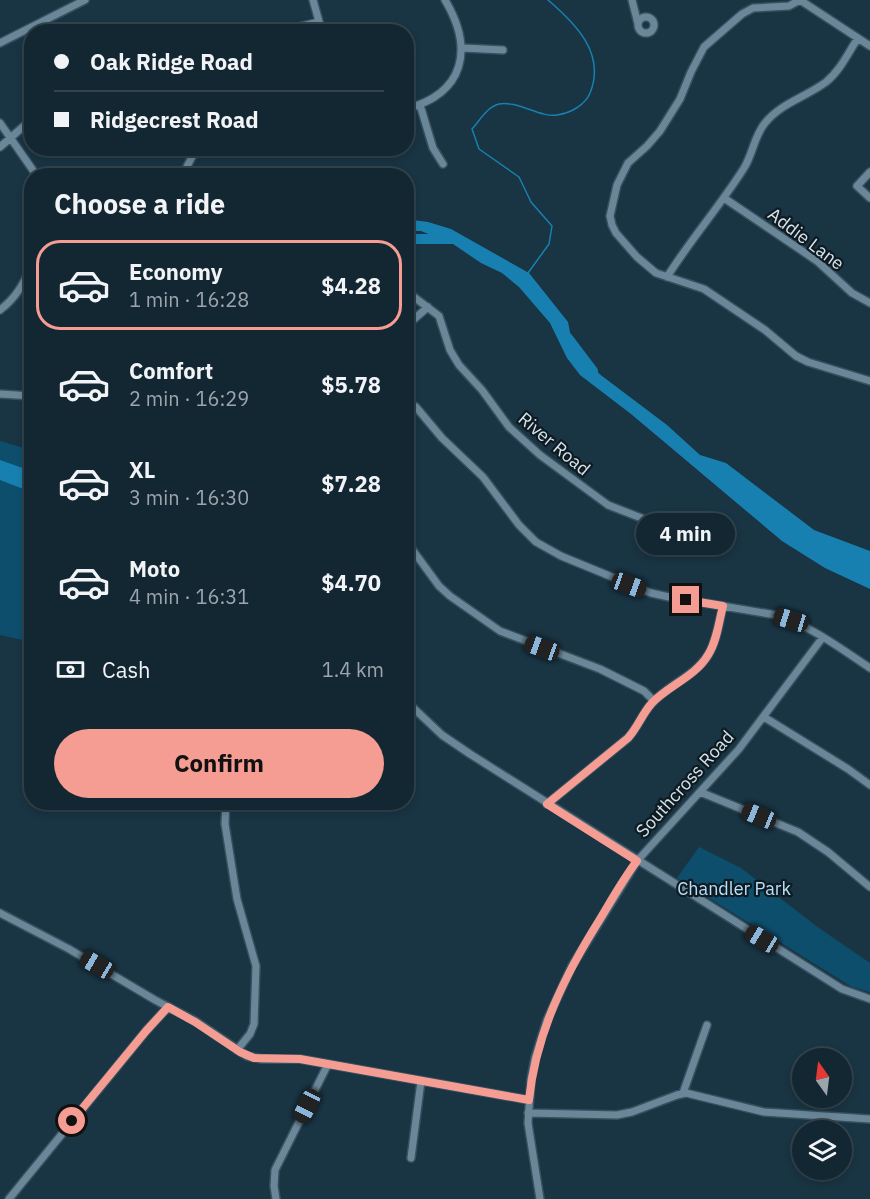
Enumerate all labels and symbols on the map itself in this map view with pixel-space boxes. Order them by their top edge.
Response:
street label: Addie Lane [764,202,849,275]
street label: River Road [514,407,595,480]
callout: 4 min [636,513,736,555]
car [609,570,649,600]
route end [672,586,699,613]
car [771,606,811,634]
car [522,633,562,663]
street label: Southcross Road [631,725,739,842]
car [739,801,779,831]
park label: Chandler Park [677,877,791,900]
car [742,922,782,956]
car [77,948,117,982]
north arrow [792,1048,852,1108]
car [291,1086,323,1126]
route start [58,1107,85,1134]

